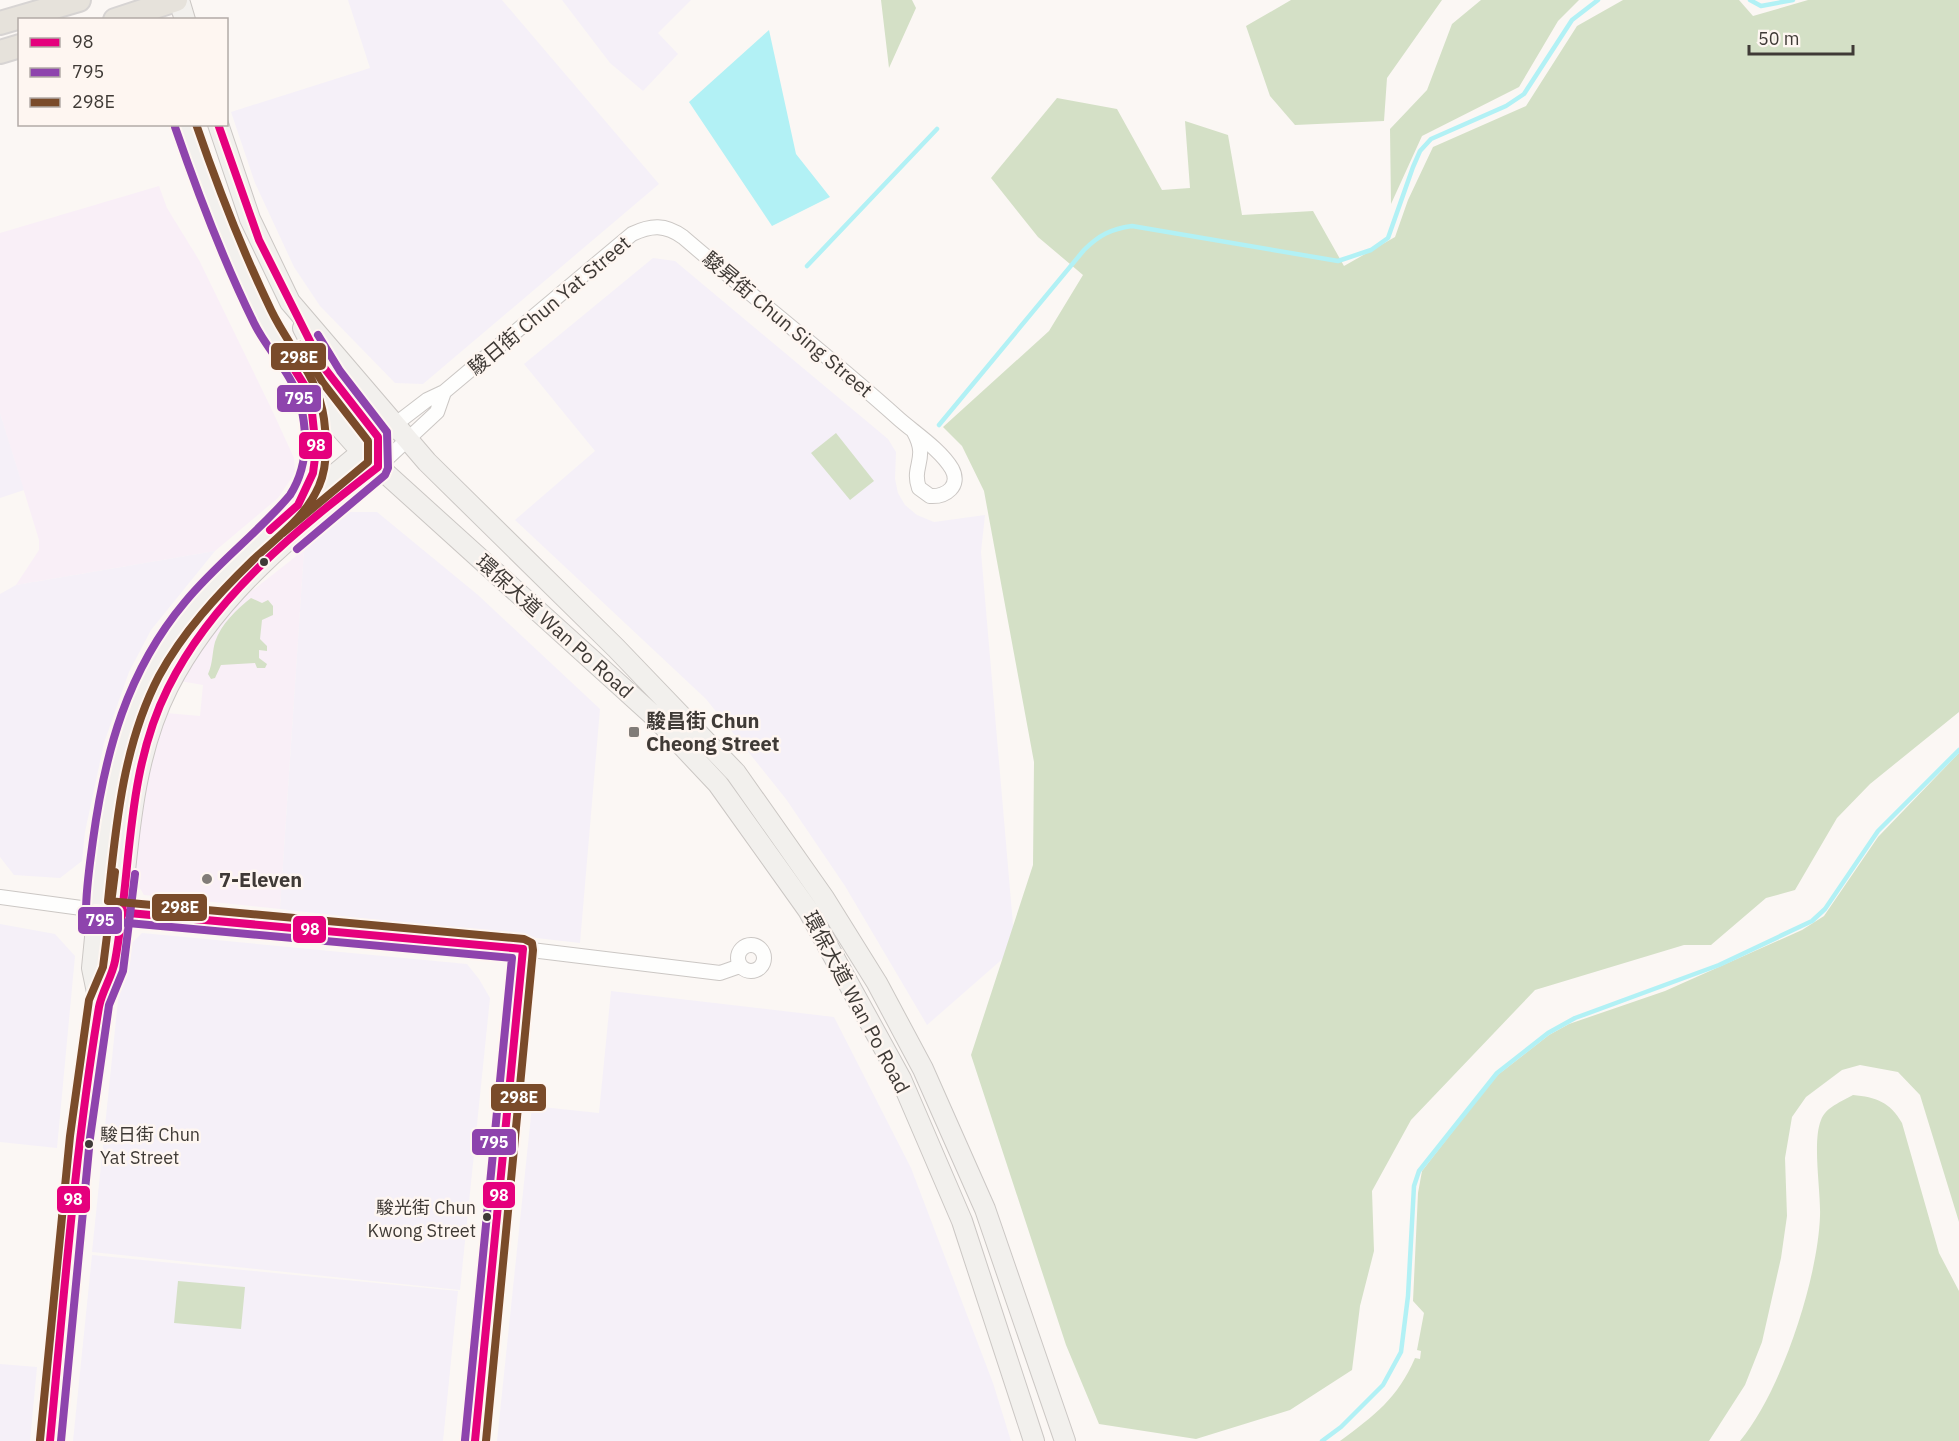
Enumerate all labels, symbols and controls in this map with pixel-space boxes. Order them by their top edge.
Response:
legend [18,18,228,126]
scale bar [1749,18,1852,56]
text: 50 m [1758,27,1800,50]
text: 98 [72,30,94,53]
text: 795 [72,60,104,83]
text: 298E [72,90,115,113]
street label: 駿日街 Chun Yat Street [462,229,636,381]
street label: 駿昇街 Chun Sing Street [697,245,879,403]
line badge: 298E [270,342,327,371]
text: 298E [280,347,318,367]
line badge: 795 [276,384,322,413]
text: 795 [285,388,314,408]
line badge: 98 [298,431,333,460]
text: 98 [306,435,326,455]
street label: 環保大道 Wan Po Road [471,548,639,704]
unlabelled marker [258,556,270,568]
place label: 駿昌街 Chun Cheong Street [646,707,779,757]
marker: 駿昌街 Chun Cheong Street [627,725,641,739]
place label: 7-Eleven [219,866,302,893]
marker: 7-Eleven [200,872,214,886]
line badge: 298E [151,893,208,922]
text: 298E [161,897,199,917]
line badge: 795 [77,906,123,935]
street label: 環保大道 Wan Po Road [797,906,917,1098]
text: 795 [86,910,115,930]
line badge: 98 [292,915,327,944]
text: 98 [300,919,320,939]
line badge: 298E [490,1083,547,1112]
text: 298E [500,1087,538,1107]
place label: 駿日街 Chun Yat Street [100,1123,200,1169]
line badge: 795 [471,1128,517,1156]
text: 795 [480,1132,509,1152]
marker: 駿日街 Chun Yat Street [83,1138,95,1150]
line badge: 98 [482,1181,516,1209]
line badge: 98 [56,1185,91,1214]
text: 98 [489,1185,509,1205]
text: 98 [63,1189,83,1209]
place label: 駿光街 Chun Kwong Street [368,1196,476,1242]
marker: 駿光街 Chun Kwong Street [481,1211,493,1223]

